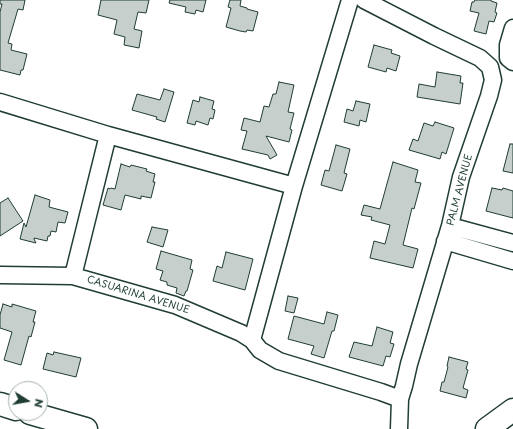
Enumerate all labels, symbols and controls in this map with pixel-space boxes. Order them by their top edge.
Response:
street label: PALM AVENUE [445,153,475,227]
street label: CASUARINA AVENUE [85,274,191,316]
north arrow [8,381,48,421]
text: N [30,397,48,409]

